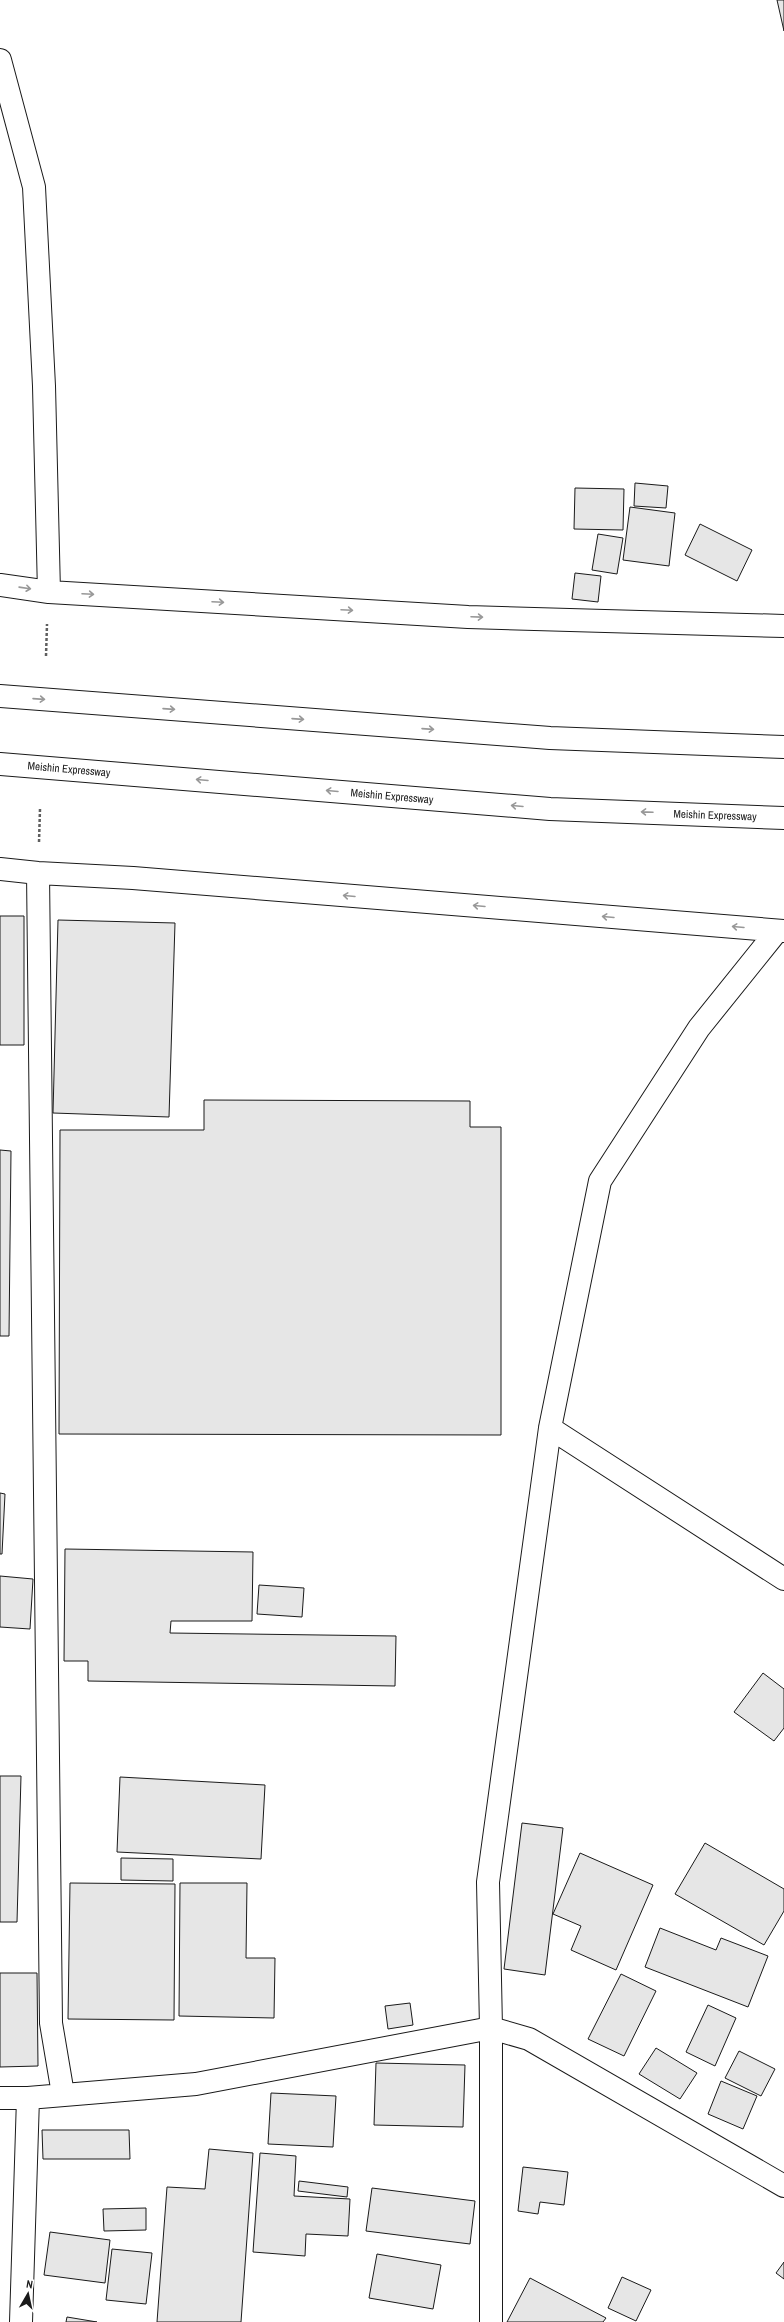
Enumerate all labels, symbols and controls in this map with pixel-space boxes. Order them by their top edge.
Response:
one-way arrow [18,584,31,592]
one-way arrow [81,590,94,598]
one-way arrow [211,598,224,605]
one-way arrow [340,606,353,613]
one-way arrow [470,613,483,621]
one-way arrow [32,696,45,703]
one-way arrow [162,705,175,712]
one-way arrow [291,715,304,722]
one-way arrow [421,725,434,732]
street label: Meishin Expressway [27,758,112,780]
one-way arrow [196,777,209,784]
street label: Meishin Expressway [350,785,435,807]
one-way arrow [326,787,339,794]
one-way arrow [511,802,524,809]
street label: Meishin Expressway [673,807,757,823]
one-way arrow [641,809,654,816]
one-way arrow [343,892,356,899]
one-way arrow [473,903,486,910]
one-way arrow [602,913,615,920]
one-way arrow [732,924,745,931]
north arrow [8,2274,48,2314]
text: N [25,2277,34,2292]

